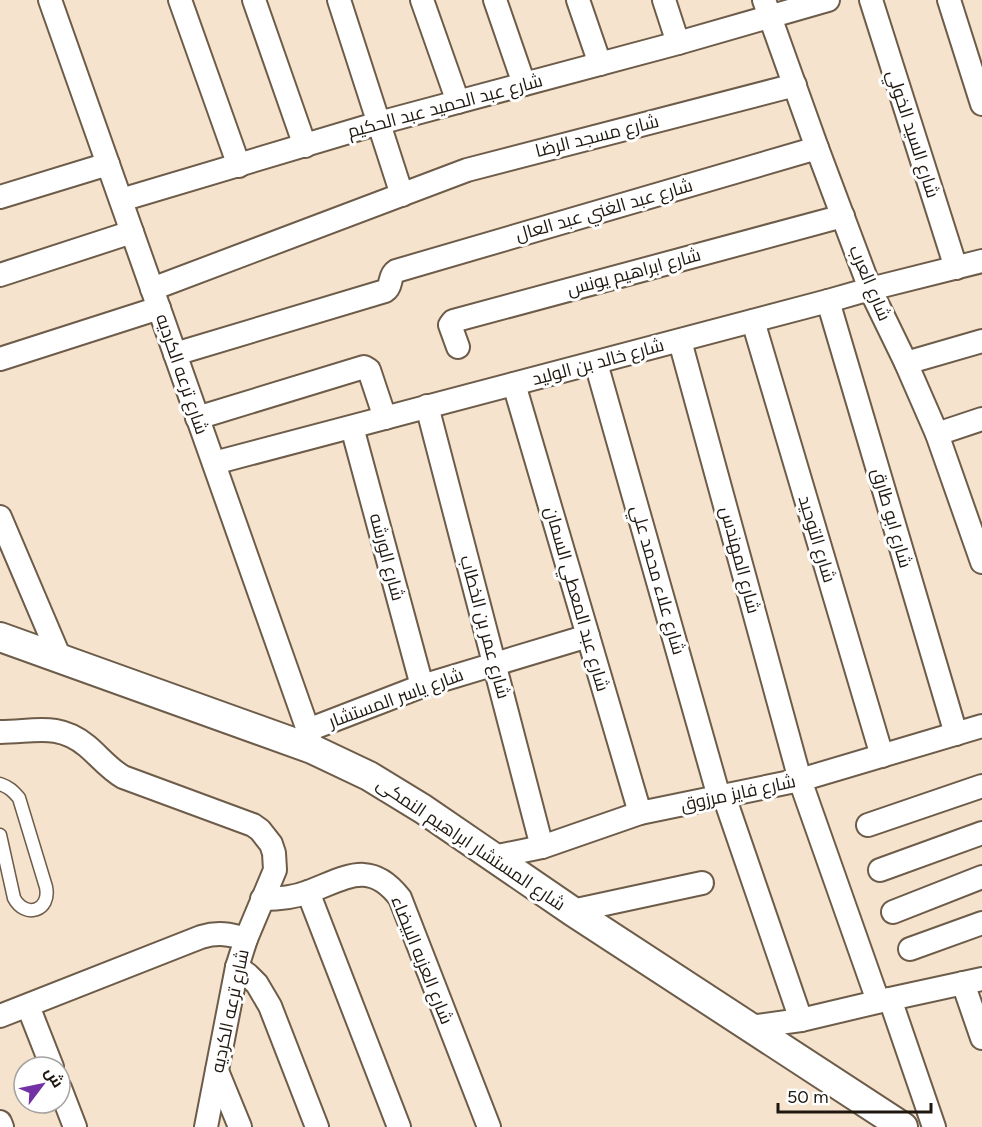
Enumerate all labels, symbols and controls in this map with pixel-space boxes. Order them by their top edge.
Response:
street label: شارع السيد الخولي [879,67,944,202]
street label: شارع عبد الحميد عبد الحكيم [345,69,545,144]
street label: شارع مسجد الرضا [533,110,661,163]
street label: شارع عبد الغني عبد العال [513,174,696,249]
street label: شارع العرب [843,242,896,325]
street label: شارع ابراهيم يونس [565,244,704,301]
street label: شارع ترعه الكرديه [150,311,213,437]
street label: شارع خالد بن الوليد [530,334,667,391]
street label: شارع ابو طارق [866,466,917,571]
street label: شارع التوحيد [792,493,841,585]
street label: شارع علاء محمد علي [623,503,690,658]
street label: شارع عبد المعطي السمان [537,504,614,695]
street label: شارع المهندس [714,504,765,616]
street label: شارع الورشه [364,511,409,603]
street label: شارع عمر بن الخطاب [454,553,515,701]
street label: شارع ياسر المستشار [325,663,467,734]
street label: شارع فايز مرزوق [678,770,798,817]
street label: شارع المستشار ابراهيم النمكى [372,773,570,916]
street label: شارع العزبه البيضاء [385,893,458,1028]
street label: شارع ترعه الكرديه [206,947,255,1075]
north arrow [12,1055,72,1115]
text: ش [41,1064,68,1091]
scale bar [778,1076,931,1114]
text: 50 m [787,1086,829,1108]

